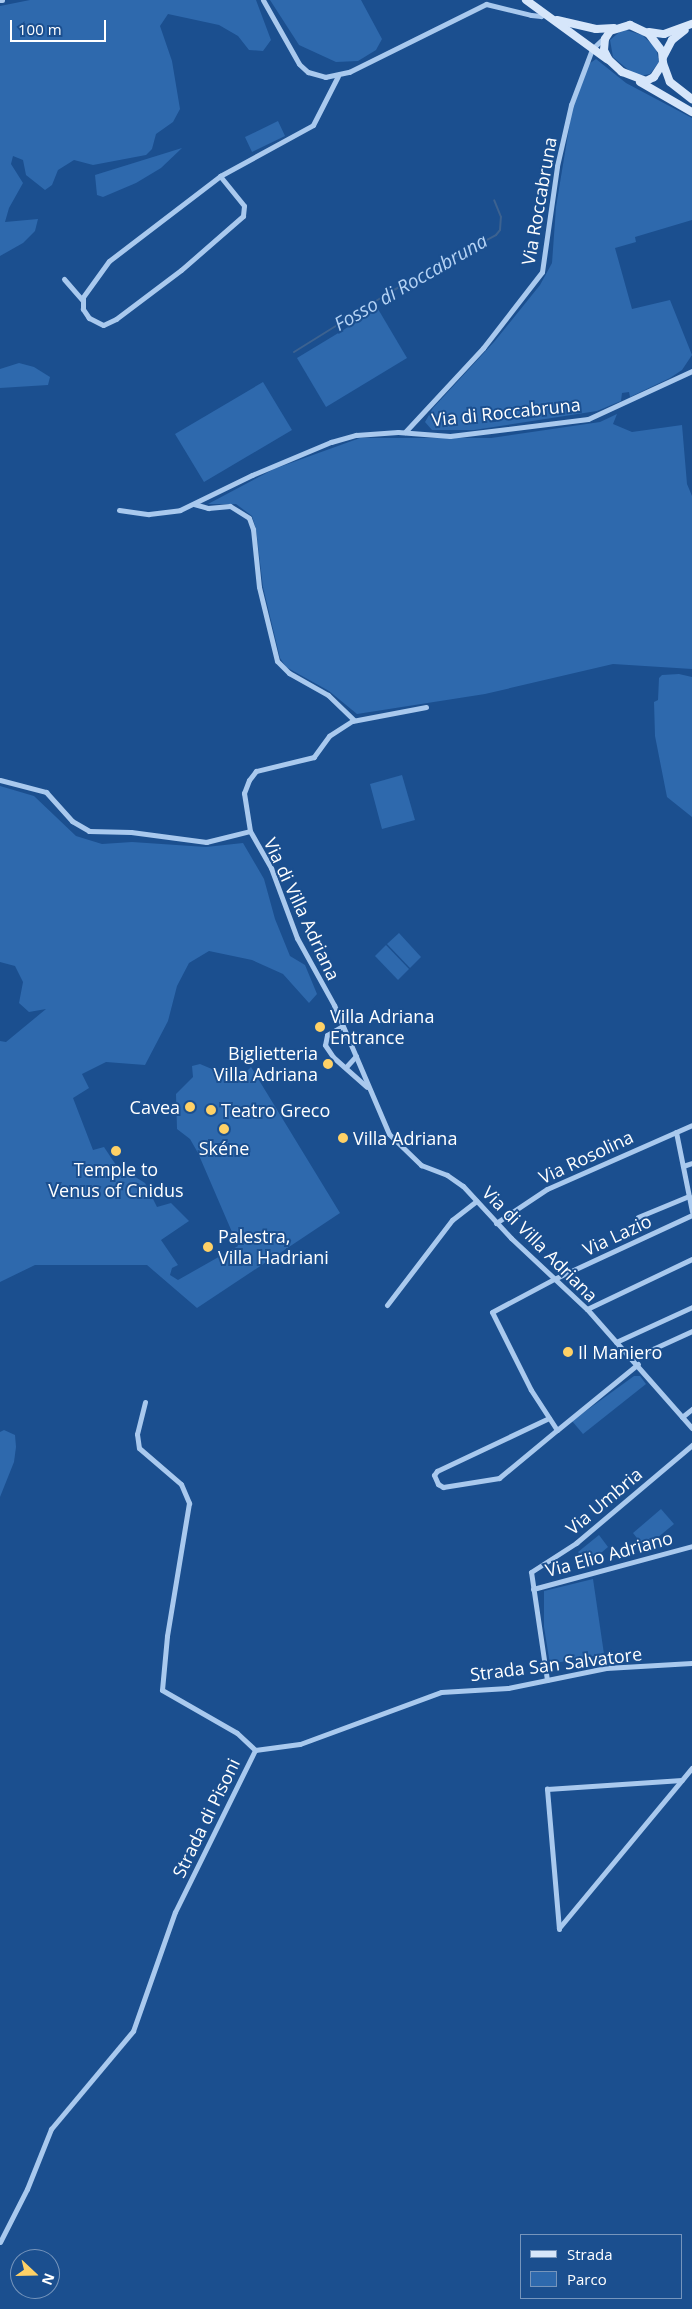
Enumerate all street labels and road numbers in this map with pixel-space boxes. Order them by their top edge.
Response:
street label: Via Roccabruna [517,135,561,267]
street label: Via di Roccabruna [430,393,582,431]
street label: Via di Villa Adriana [260,834,344,984]
street label: Via Rosolina [535,1126,637,1188]
street label: Via di Villa Adriana [478,1182,602,1306]
street label: Via Lazio [579,1210,655,1260]
street label: Via Umbria [562,1463,646,1539]
street label: Via Elio Adriano [543,1527,675,1581]
street label: Strada San Salvatore [469,1643,643,1685]
street label: Strada di Pisoni [168,1755,244,1881]

